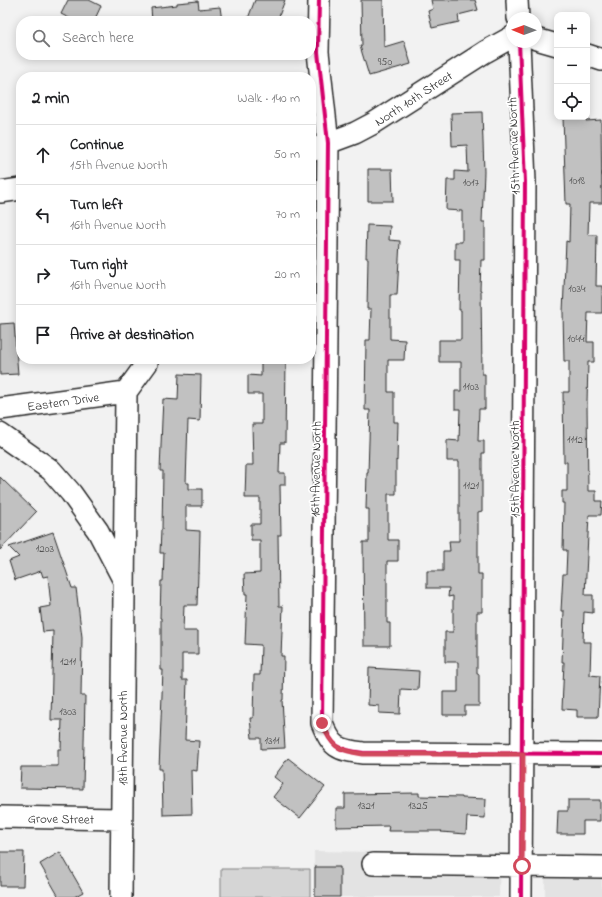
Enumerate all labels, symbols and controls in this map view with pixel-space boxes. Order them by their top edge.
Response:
north arrow [506,12,542,48]
map controls [554,12,590,120]
button: + [554,12,590,48]
search box [16,16,316,60]
icon: search [30,27,52,49]
text: Search here [62,27,134,49]
button: − [554,48,590,84]
house number: 950 [378,54,392,70]
street label: North 10th Street [371,67,457,132]
button: locate [554,84,590,120]
text: 2 min [32,86,69,111]
text: Walk · 140 m [237,89,300,108]
street label: 15th Avenue North [503,97,526,195]
text: Continue [70,134,124,156]
icon: ahead [32,144,54,166]
text: 50 m [274,145,300,164]
text: 15th Avenue North [70,156,168,175]
house number: 1018 [569,173,585,189]
house number: 1017 [463,175,480,191]
text: Turn left [70,194,123,216]
icon: left [32,204,54,226]
text: 70 m [276,205,300,224]
text: 16th Avenue North [70,216,166,235]
text: Turn right [70,254,128,276]
icon: right [32,264,54,286]
text: 20 m [275,265,300,284]
text: 16th Avenue North [70,276,166,295]
house number: 1034 [568,281,586,297]
icon: arrive [32,324,54,346]
text: Arrive at destination [70,324,194,346]
house number: 1044 [567,331,585,347]
house number: 1103 [463,379,480,395]
street label: Eastern Drive [26,388,101,417]
street label: 15th Avenue North [506,420,525,518]
street label: 16th Avenue North [306,421,327,517]
house number: 1112 [567,432,584,448]
house number: 1121 [463,478,479,494]
house number: 1203 [36,541,55,557]
house number: 1211 [60,654,76,670]
street label: 18th Avenue North [114,690,133,786]
house number: 1303 [59,704,77,720]
route end [313,714,331,732]
house number: 1311 [264,733,280,749]
house number: 1321 [357,798,375,814]
house number: 1325 [408,798,428,814]
street label: Grove Street [28,809,95,830]
route start [513,857,531,875]

